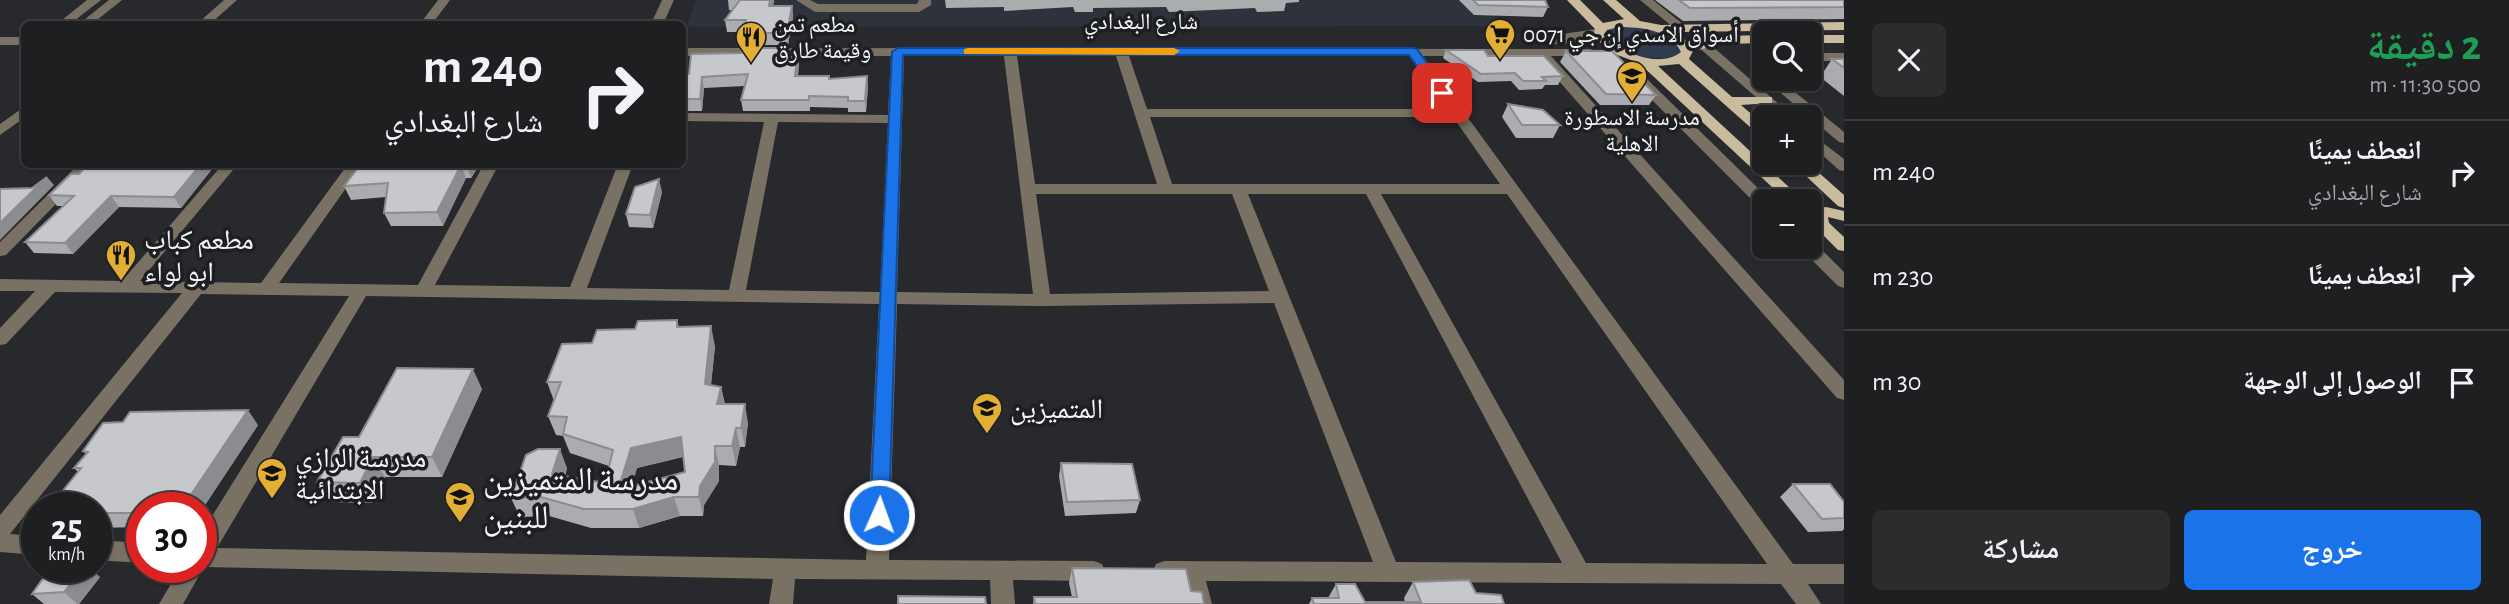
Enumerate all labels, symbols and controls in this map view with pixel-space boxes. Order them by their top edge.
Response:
street label: شارع البغدادي [1084,11,1198,40]
place label: مطعم تمن وقيمة طارق [774,14,871,64]
supermarket icon: أسواق الاسدي إن جي 0071 [1483,17,1517,61]
restaurant icon: مطعم تمن وقيمة طارق [734,20,768,64]
place label: أسواق الاسدي إن جي 0071 [1523,20,1739,53]
map controls [1752,21,1822,259]
button: search [1752,21,1822,91]
button: close [1872,23,1946,97]
text: 2 دقيقة [2367,25,2481,67]
text: 240 m [423,43,543,92]
icon: right [567,49,658,140]
school or university icon: مدرسة الاسطورة الاهلية [1615,59,1649,103]
pin [1412,63,1472,123]
icon: arrive [1423,74,1461,112]
text: 500 m · 11:30 [2369,74,2481,97]
button: + [1752,105,1822,175]
text: شارع البغدادي [384,106,543,138]
place label: مدرسة الاسطورة الاهلية [1564,107,1700,156]
text: انعطف يمينًا [2308,138,2422,164]
icon: right [2443,154,2481,192]
text: 240 m [1872,159,1935,185]
text: شارع البغدادي [2308,182,2422,205]
button: − [1752,189,1822,259]
place label: مطعم كباب ابو لواء [144,227,254,287]
restaurant icon: مطعم كباب ابو لواء [104,238,138,282]
icon: right [2443,259,2481,297]
text: انعطف يمينًا [2308,263,2422,289]
text: 230 m [1872,264,1933,290]
icon: arrive [2443,364,2481,402]
text: الوصول إلى الوجهة [2243,368,2422,394]
text: 30 m [1872,369,1922,395]
school or university icon: المتميزين [970,391,1004,435]
place label: المتميزين [1010,396,1103,426]
place label: مدرسة الرازي الابتدائية [295,445,426,505]
school or university icon: مدرسة الرازي الابتدائية [255,456,289,500]
place label: مدرسة المتميزين للبنين [483,464,678,537]
position arrow [842,478,916,552]
school or university icon: مدرسة المتميزين للبنين [443,480,477,524]
speed limit sign: 30 [126,492,217,583]
button: مشاركة [1872,510,2170,590]
button: خروج [2184,510,2481,590]
text: 25 [51,511,82,546]
text: km/h [48,546,85,564]

